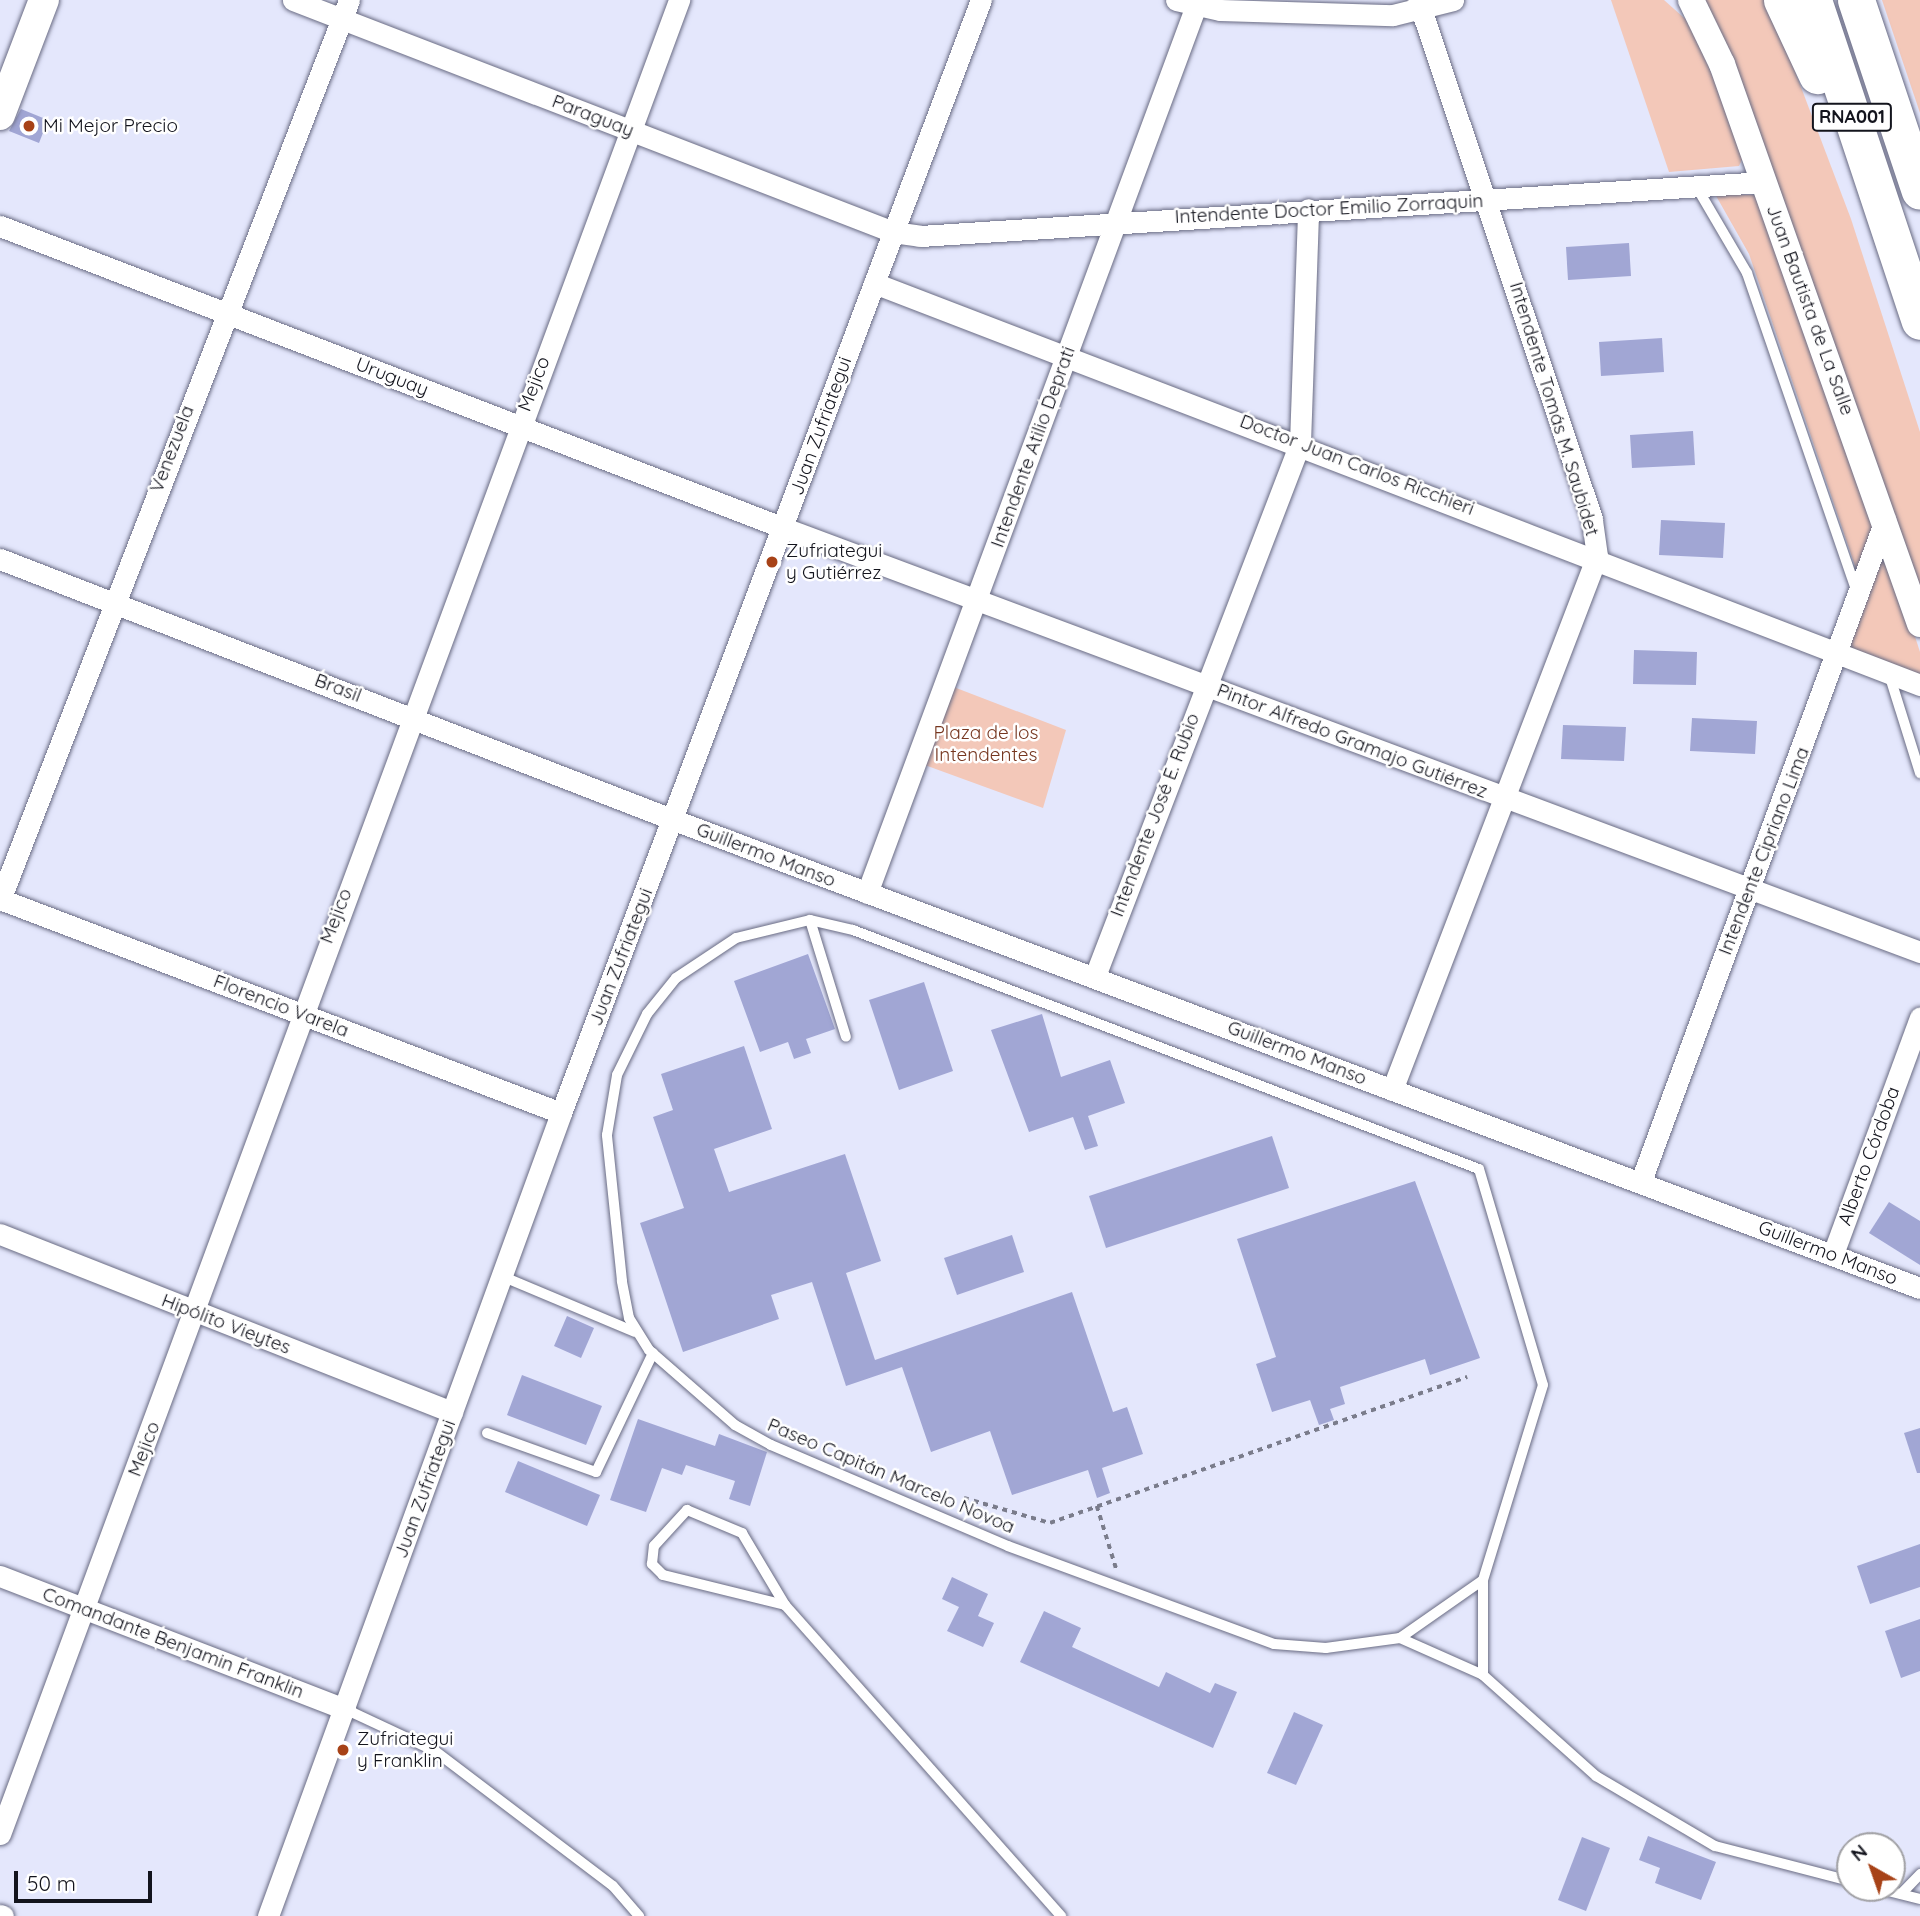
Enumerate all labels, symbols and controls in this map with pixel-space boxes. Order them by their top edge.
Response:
street label: Paraguay [549,90,637,142]
road number: RNA001 [1812,103,1892,132]
place label: Mi Mejor Precio [43,115,178,137]
marker: Mi Mejor Precio [21,118,37,134]
street label: Intendente Doctor Emilio Zorraquin [1174,190,1484,228]
street label: Juan Bautista de La Salle [1761,202,1859,418]
street label: Intendente Tomás M. Saubidet [1504,279,1604,539]
street label: Intendente Atilio Deprati [986,343,1080,551]
street label: Uruguay [352,353,432,401]
street label: Mejico [513,353,555,415]
street label: Juan Zufriategui [785,354,857,498]
street label: Venezuela [145,402,199,496]
street label: Doctor Juan Carlos Ricchieri [1237,410,1477,520]
place label: Zufriategui y Gutiérrez [786,540,882,584]
marker: Zufriategui y Gutiérrez [764,554,780,570]
street label: Brasil [311,669,365,707]
street label: Pintor Alfredo Gramajo Gutiérrez [1214,679,1490,803]
street label: Intendente José E. Rubio [1106,710,1204,920]
park label: Plaza de los Intendentes [933,722,1039,766]
street label: Intendente Cipriano Lima [1714,744,1814,958]
street label: Guillermo Manso [693,818,839,892]
street label: Mejico [315,885,357,947]
street label: Juan Zufriategui [584,885,658,1029]
street label: Florencio Varela [210,970,352,1042]
street label: Guillermo Manso [1224,1016,1370,1090]
street label: Alberto Córdoba [1833,1083,1905,1229]
street label: Guillermo Manso [1755,1216,1901,1290]
street label: Hipólito Vieytes [158,1289,294,1359]
street label: Paseo Capitán Marcelo Novoa [764,1413,1018,1539]
street label: Juan Zufriategui [389,1417,461,1561]
street label: Mejico [123,1418,165,1480]
street label: Comandante Benjamin Franklin [39,1583,307,1703]
place label: Zufriategui y Franklin [357,1728,453,1772]
marker: Zufriategui y Franklin [335,1742,351,1758]
north arrow [1836,1832,1906,1902]
text: N [1846,1839,1872,1866]
scale bar [18,1856,156,1900]
text: 50 m [27,1870,76,1896]

